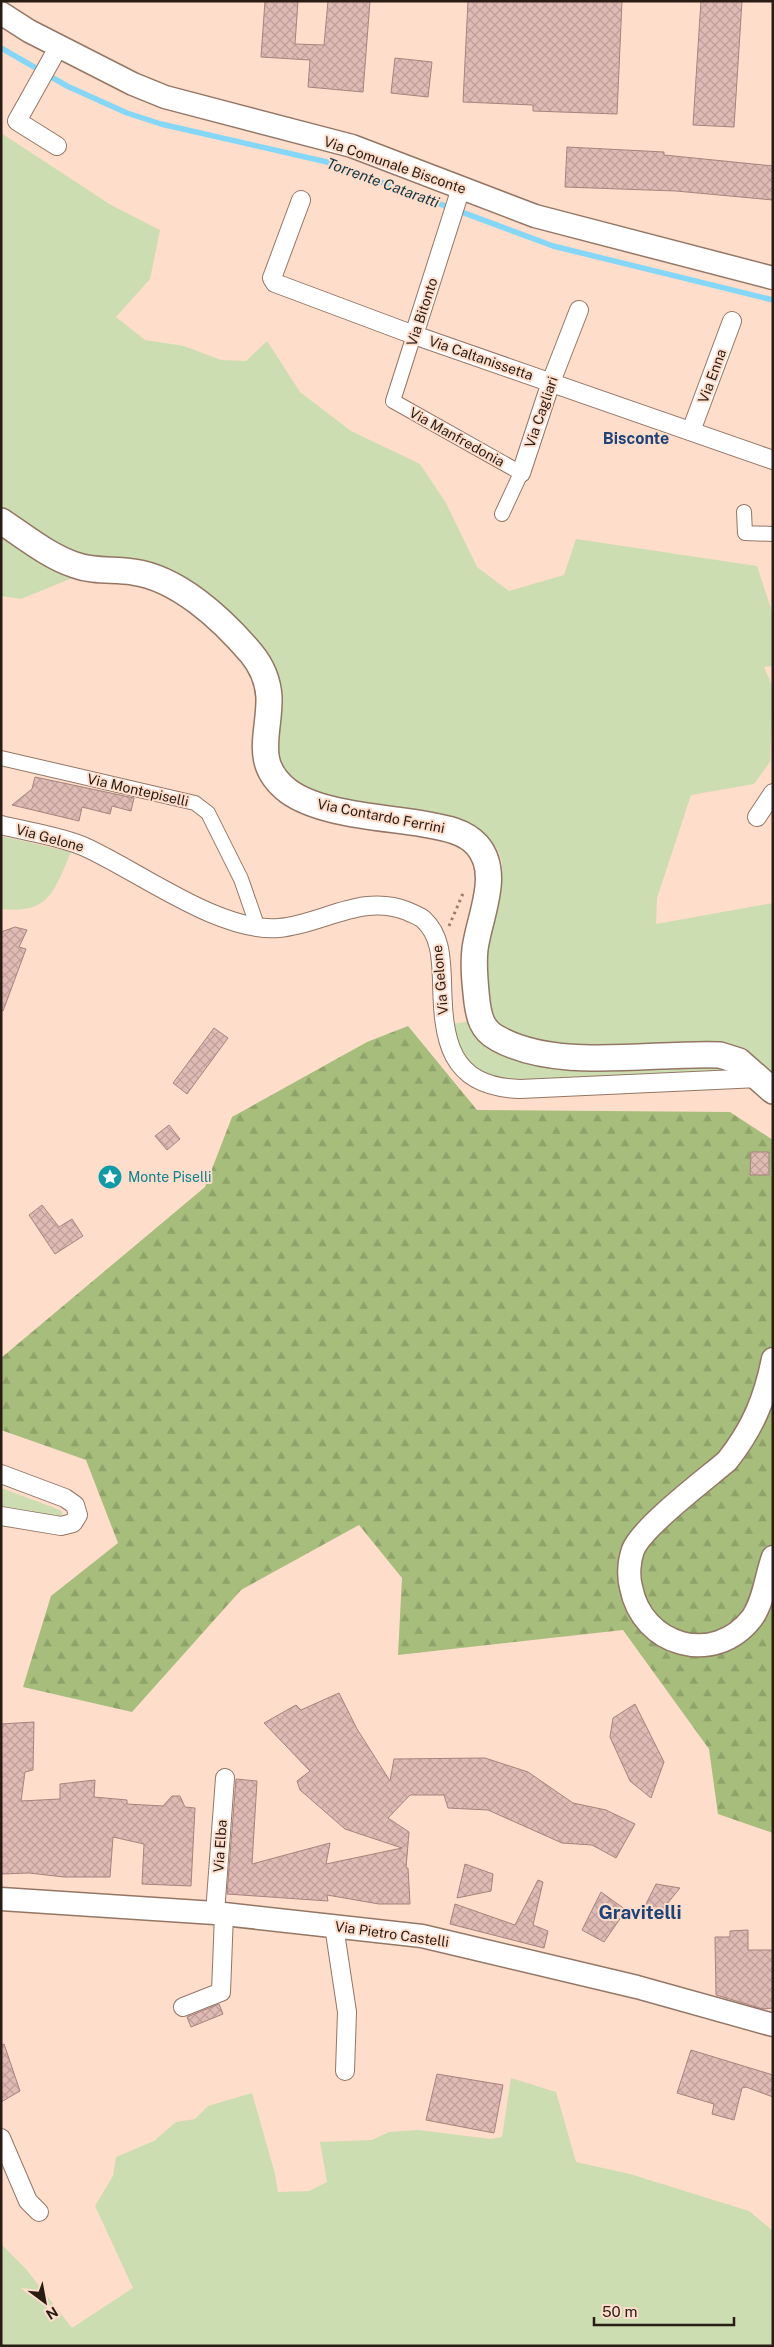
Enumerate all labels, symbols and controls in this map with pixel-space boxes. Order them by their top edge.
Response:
street label: Via Comunale Bisconte [322,133,468,197]
water label: Torrente Cataratti [325,154,442,211]
street label: Via Bitonto [403,276,441,348]
street label: Via Caltanissetta [427,333,535,383]
street label: Via Enna [695,347,729,405]
street label: Via Cagliari [521,374,561,450]
street label: Via Manfredonia [407,404,507,470]
district label: Bisconte [603,429,669,448]
street label: Via Montepiselli [86,771,190,809]
street label: Via Contardo Ferrini [316,796,446,836]
street label: Via Gelone [14,821,86,855]
street label: Via Gelone [429,944,451,1016]
place icon: Monte Piselli [97,1164,123,1190]
place label: Monte Piselli [128,1169,212,1185]
street label: Via Elba [210,1819,230,1873]
district label: Gravitelli [598,1901,682,1923]
street label: Via Pietro Castelli [334,1918,450,1950]
north arrow [20,2277,70,2327]
scale bar [594,2294,734,2326]
text: N [43,2303,61,2323]
text: 50 m [602,2303,637,2320]

